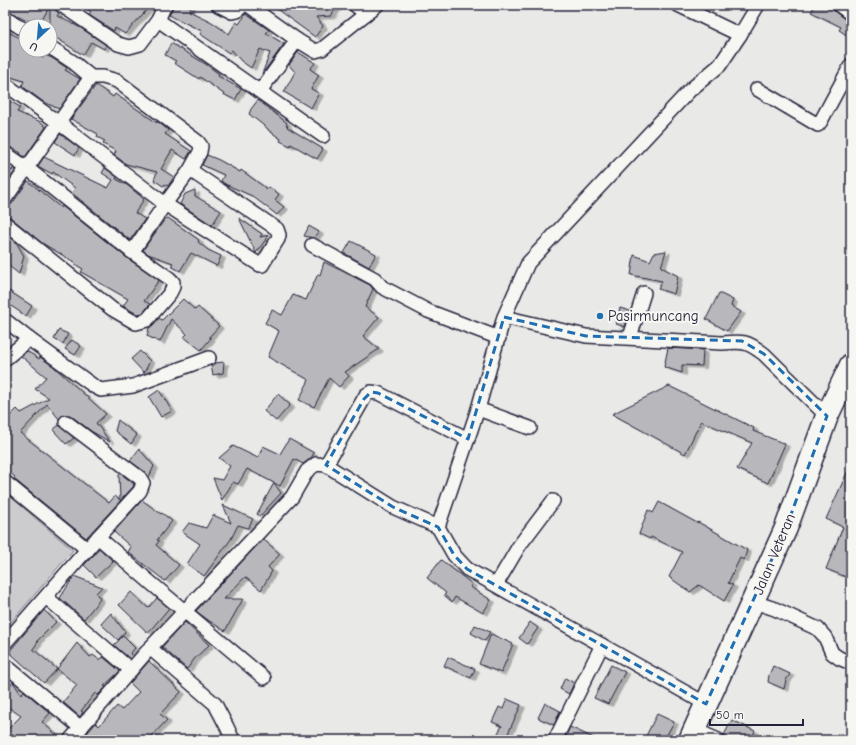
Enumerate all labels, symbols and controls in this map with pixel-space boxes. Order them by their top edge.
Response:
north arrow [18,18,58,58]
text: U [28,39,40,54]
place label: Pasirmuncang [608,307,699,325]
marker: Pasirmuncang [595,311,605,321]
street label: Jalan Veteran [749,511,799,597]
scale bar [710,701,803,727]
text: 50 m [716,708,744,722]

